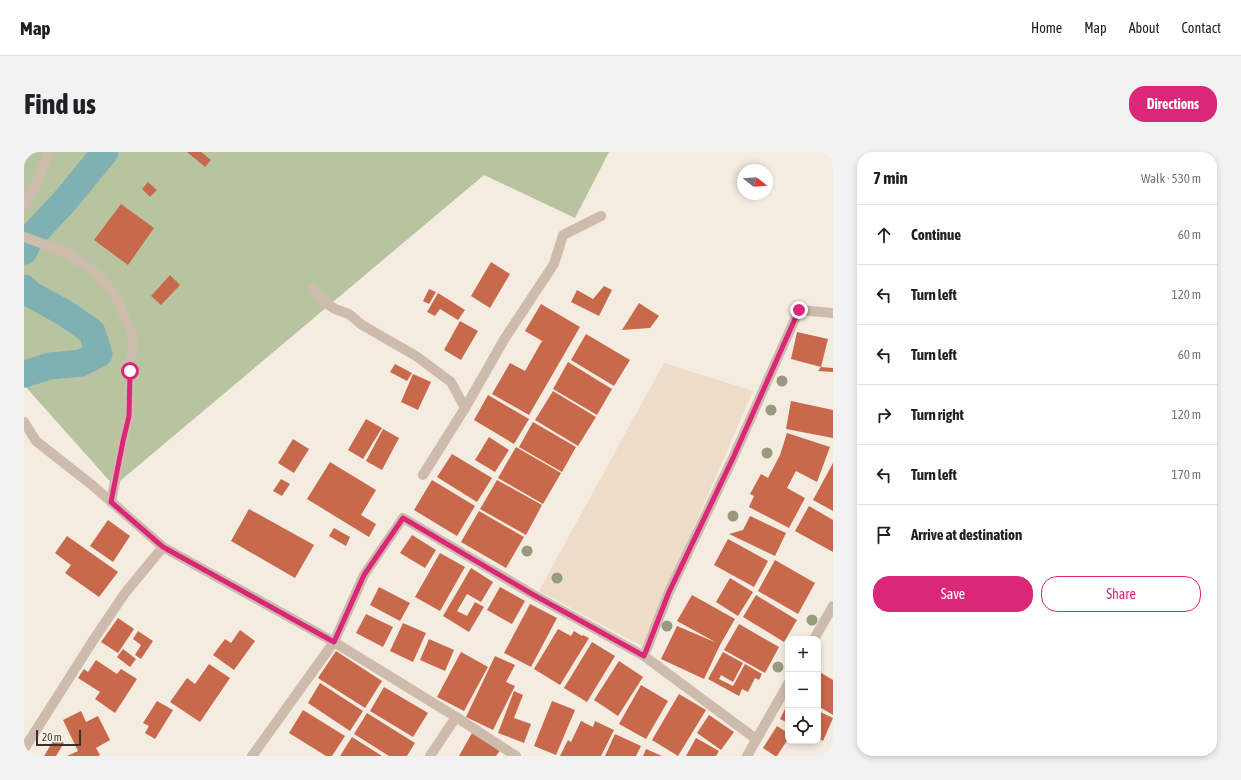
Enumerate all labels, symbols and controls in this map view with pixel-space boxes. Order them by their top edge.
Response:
text: Map [20,17,51,39]
text: Home [1031,20,1062,36]
text: Map [1084,20,1107,36]
text: About [1129,20,1160,36]
text: Contact [1182,20,1221,36]
button: Directions [1129,86,1217,122]
text: Find us [24,88,96,120]
north arrow [737,164,773,200]
text: 7 min [873,168,908,188]
text: Walk · 530 m [1141,171,1201,186]
icon: ahead [873,224,895,246]
text: Continue [911,226,961,243]
text: 60 m [1178,227,1201,242]
icon: left [873,284,895,306]
text: Turn left [911,286,957,303]
text: 120 m [1172,287,1201,302]
route end [790,301,808,319]
icon: left [873,344,895,366]
text: Turn left [911,346,957,363]
text: 60 m [1178,347,1201,362]
route start [121,362,139,380]
icon: right [873,404,895,426]
text: Turn right [911,406,964,423]
text: 120 m [1172,407,1201,422]
icon: left [873,464,895,486]
text: Turn left [911,466,957,483]
text: 170 m [1172,467,1201,482]
icon: arrive [873,524,895,546]
text: Arrive at destination [911,526,1022,543]
button: Save [873,576,1033,612]
button: Share [1041,576,1201,612]
map controls [785,636,821,744]
button: + [785,636,821,672]
button: − [785,672,821,708]
button: locate [785,708,821,744]
scale bar [36,728,81,747]
text: 20 m [42,731,62,743]

